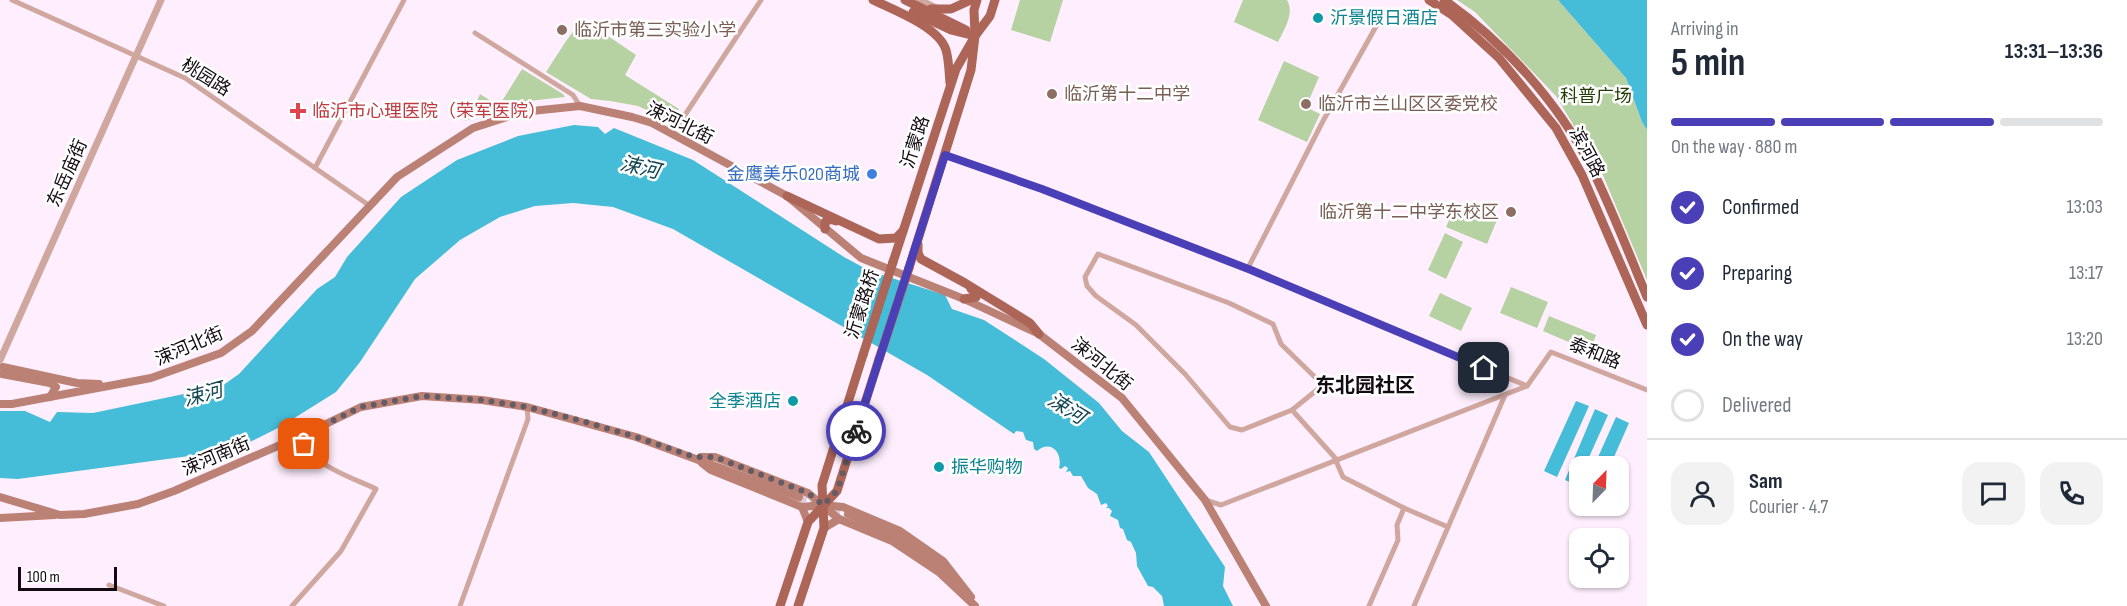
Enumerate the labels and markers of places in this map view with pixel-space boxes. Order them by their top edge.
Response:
place label: 沂景假日酒店 [1330,8,1438,29]
marker: 沂景假日酒店 [1311,11,1325,25]
place label: 临沂市第三实验小学 [574,20,736,41]
marker: 临沂市第三实验小学 [555,23,569,37]
place label: 临沂第十二中学 [1064,84,1190,105]
marker: 临沂第十二中学 [1045,87,1059,101]
place label: 临沂市兰山区区委党校 [1318,94,1498,115]
marker: 临沂市兰山区区委党校 [1299,97,1313,111]
place label: 临沂市心理医院（荣军医院） [312,101,546,122]
marker: 临沂市心理医院（荣军医院） [289,102,307,120]
place label: 金鹰美乐O2O商城 [727,164,860,185]
marker: 金鹰美乐O2O商城 [865,167,879,181]
place label: 临沂第十二中学东校区 [1319,202,1499,223]
marker: 临沂第十二中学东校区 [1504,205,1518,219]
pin [1458,342,1509,393]
place label: 全季酒店 [709,391,781,412]
marker: 全季酒店 [786,394,800,408]
pin [278,418,329,469]
place label: 振华购物 [951,457,1023,478]
marker: 振华购物 [932,460,946,474]

